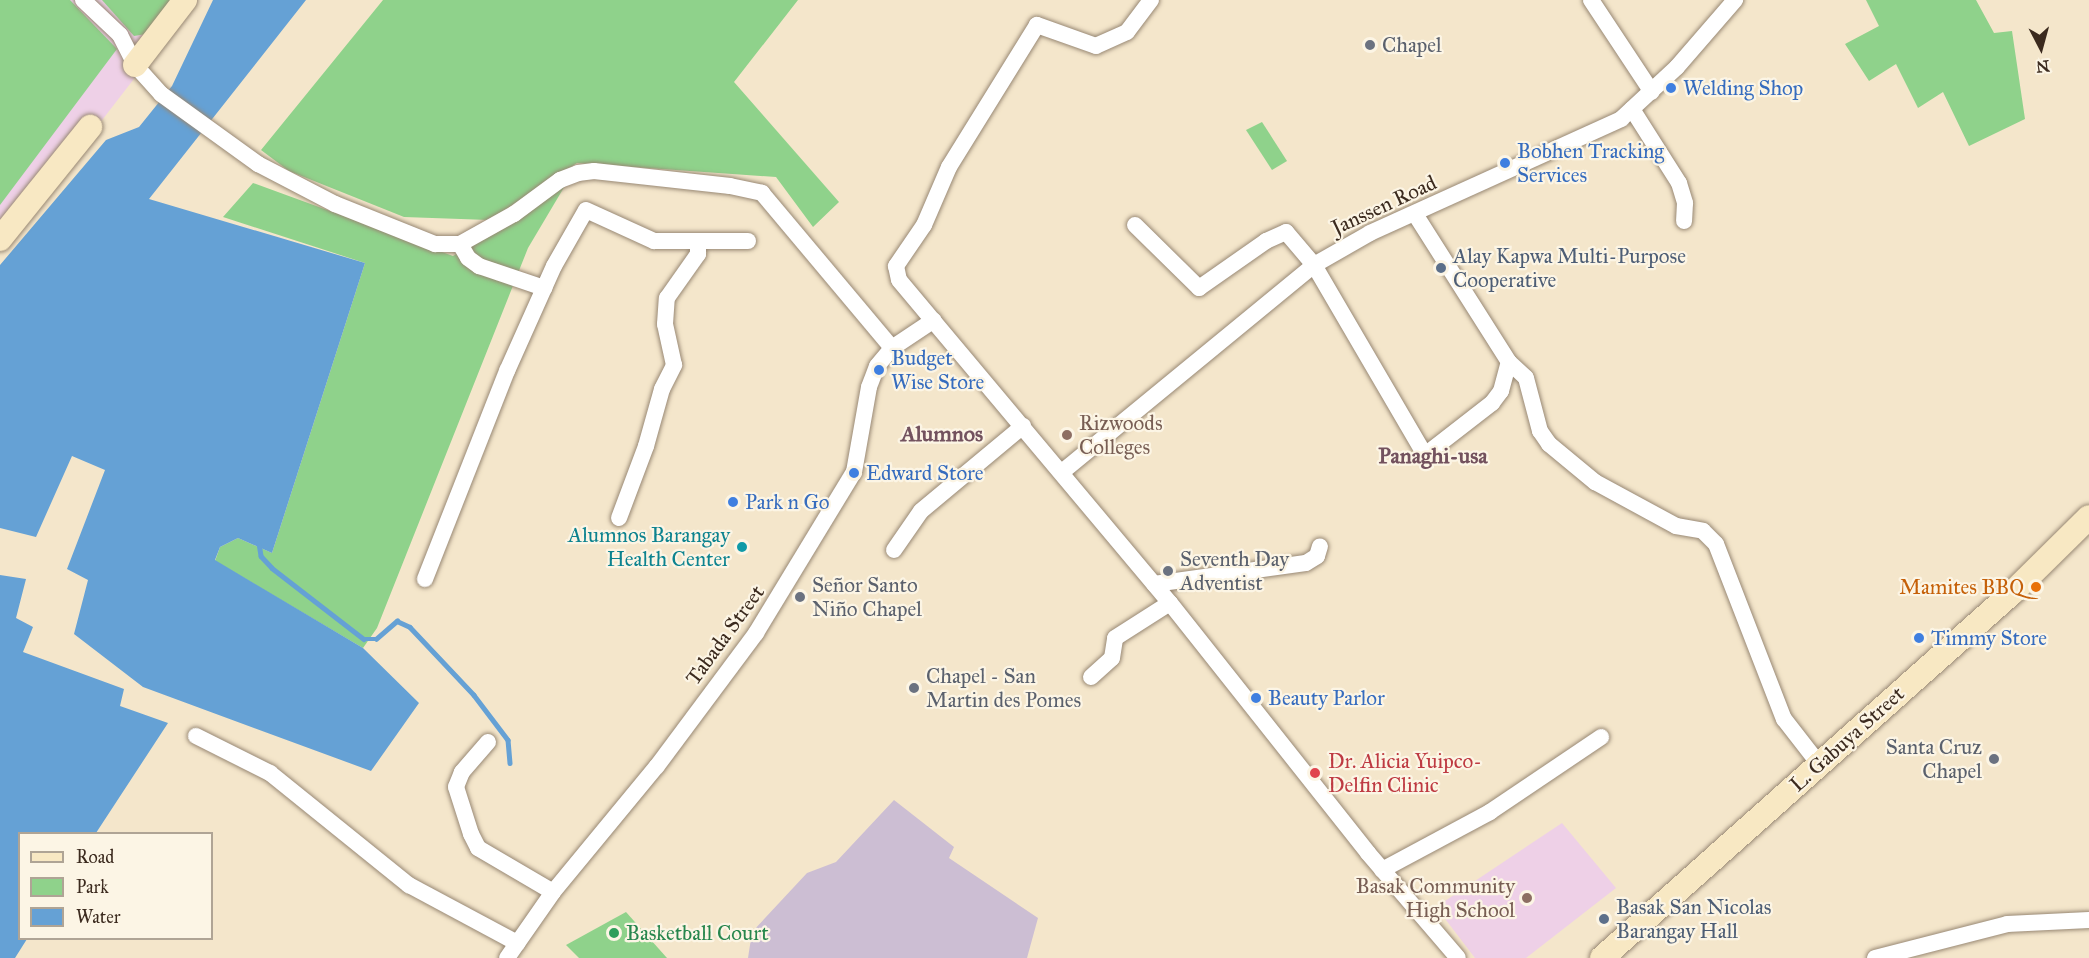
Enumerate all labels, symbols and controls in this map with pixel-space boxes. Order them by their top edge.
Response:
north arrow [2011,18,2071,78]
place label: Chapel [1382,32,1442,58]
marker: Chapel [1363,38,1377,52]
text: N [2035,56,2051,77]
place label: Welding Shop [1683,75,1803,101]
marker: Welding Shop [1664,81,1678,95]
place label: Bobhen Tracking Services [1517,138,1664,188]
marker: Bobhen Tracking Services [1498,156,1512,170]
street label: Janssen Road [1328,170,1440,240]
place label: Alay Kapwa Multi-Purpose Cooperative [1453,243,1686,293]
marker: Alay Kapwa Multi-Purpose Cooperative [1434,261,1448,275]
place label: Budget Wise Store [891,345,984,395]
marker: Budget Wise Store [872,363,886,377]
place label: Rizwoods Colleges [1079,410,1163,460]
district label: Alumnos [901,421,983,447]
marker: Rizwoods Colleges [1060,428,1074,442]
district label: Panaghi-usa [1378,443,1488,469]
place label: Edward Store [866,460,984,486]
marker: Edward Store [847,466,861,480]
place label: Park n Go [745,489,829,515]
marker: Park n Go [726,495,740,509]
place label: Alumnos Barangay Health Center [568,522,730,572]
marker: Alumnos Barangay Health Center [735,540,749,554]
place label: Seventh Day Adventist [1180,546,1289,596]
marker: Seventh Day Adventist [1161,564,1175,578]
place label: Señor Santo Niño Chapel [812,572,922,622]
place label: Mamites BBQ [1899,574,2024,600]
street label: Tabada Street [680,580,770,690]
marker: Mamites BBQ [2029,580,2043,594]
marker: Señor Santo Niño Chapel [793,590,807,604]
place label: Timmy Store [1931,625,2047,651]
marker: Timmy Store [1912,631,1926,645]
place label: Chapel - San Martin des Pomes [926,663,1081,713]
marker: Chapel - San Martin des Pomes [907,681,921,695]
street label: L. Gabuya Street [1785,681,1909,797]
place label: Beauty Parlor [1268,685,1385,711]
marker: Beauty Parlor [1249,691,1263,705]
place label: Santa Cruz Chapel [1886,734,1982,784]
place label: Dr. Alicia Yuipco- Delfin Clinic [1328,748,1482,798]
marker: Santa Cruz Chapel [1987,752,2001,766]
marker: Dr. Alicia Yuipco- Delfin Clinic [1306,764,1324,782]
legend [18,832,213,940]
text: Road [76,846,114,868]
place label: Basak Community High School [1356,873,1515,923]
text: Park [76,876,109,898]
marker: Basak Community High School [1520,891,1534,905]
place label: Basak San Nicolas Barangay Hall [1616,894,1772,944]
text: Water [76,906,120,928]
marker: Basak San Nicolas Barangay Hall [1597,912,1611,926]
place label: Basketball Court [626,920,769,946]
marker: Basketball Court [607,926,621,940]

